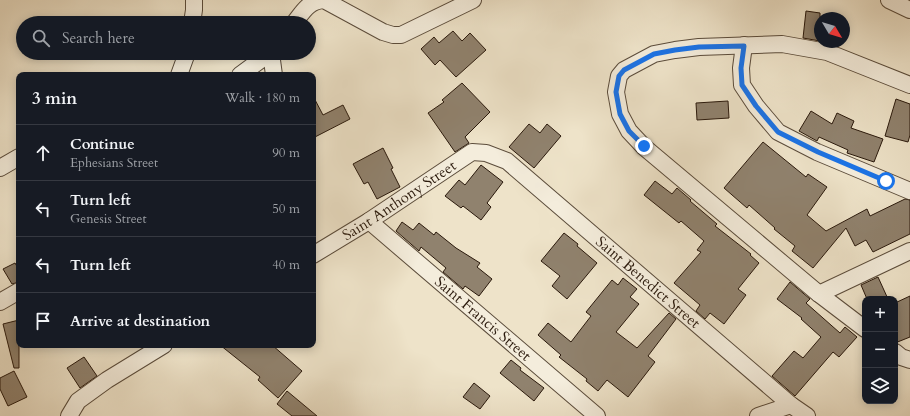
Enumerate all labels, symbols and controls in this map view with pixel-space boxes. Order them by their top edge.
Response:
north arrow [814,12,850,48]
search box [16,16,316,60]
icon: search [30,27,52,49]
text: Search here [62,28,135,48]
text: 3 min [32,87,77,110]
text: Walk · 180 m [225,89,300,107]
text: Continue [70,134,135,154]
route end [635,137,653,155]
icon: ahead [32,142,54,164]
text: 90 m [272,144,300,162]
text: Ephesians Street [70,154,158,172]
street label: Saint Anthony Street [338,155,460,245]
route start [877,172,895,190]
text: Turn left [70,190,131,210]
icon: left [32,198,54,220]
text: 50 m [272,200,300,218]
text: Genesis Street [70,210,147,228]
street label: Saint Benedict Street [592,232,705,333]
icon: left [32,254,54,276]
text: Turn left [70,255,131,275]
text: 40 m [272,256,300,274]
street label: Saint Francis Street [431,272,536,366]
map controls [862,296,898,404]
button: + [862,296,898,332]
icon: arrive [32,310,54,332]
text: Arrive at destination [70,311,210,331]
button: − [862,332,898,368]
button: layers [862,368,898,404]

